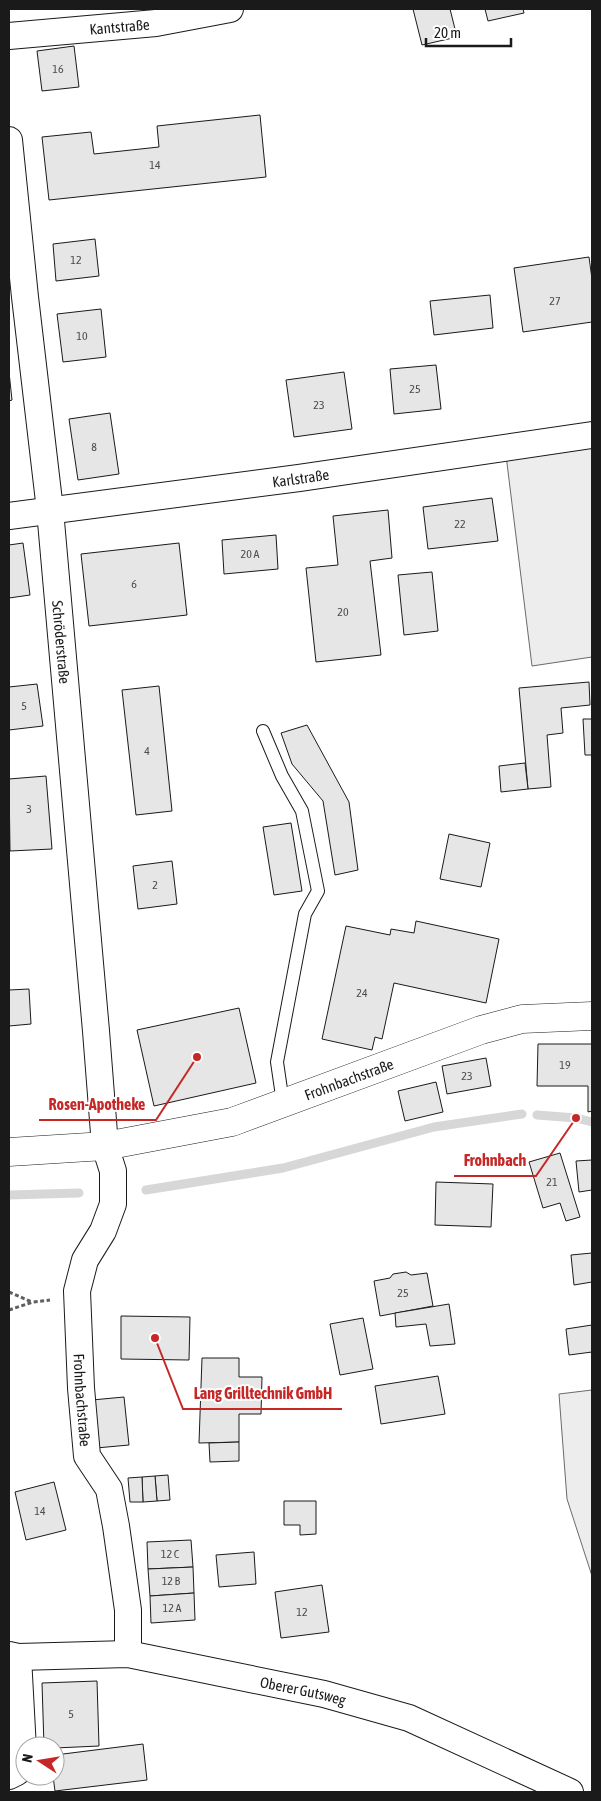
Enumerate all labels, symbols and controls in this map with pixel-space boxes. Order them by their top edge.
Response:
street label: Kantstraße [89,15,151,37]
scale bar [426,15,511,47]
text: 20 m [434,24,461,41]
house number: 16 [52,62,64,76]
house number: 14 [149,158,161,172]
house number: 12 [70,253,82,267]
house number: 27 [549,294,561,308]
house number: 10 [76,329,88,343]
house number: 25 [409,382,421,396]
house number: 23 [313,398,325,412]
house number: 8 [91,440,97,454]
street label: Karlstraße [271,465,330,490]
house number: 22 [454,517,466,531]
house number: 20 A [241,547,260,561]
house number: 6 [131,577,137,591]
street label: Schröderstraße [50,600,74,685]
house number: 20 [337,605,349,619]
house number: 5 [21,699,27,713]
house number: 4 [144,744,150,758]
house number: 3 [26,802,32,816]
house number: 2 [152,878,158,892]
house number: 24 [356,986,368,1000]
street label: Frohnbachstraße [302,1055,396,1103]
house number: 19 [559,1058,571,1072]
house number: 23 [461,1069,473,1083]
callout: Rosen-Apotheke [39,1089,156,1120]
text: Rosen-Apotheke [49,1095,145,1113]
callout: Frohnbach [454,1145,536,1176]
text: Frohnbach [464,1151,527,1169]
house number: 21 [546,1175,558,1189]
house number: 25 [397,1286,409,1300]
street label: Frohnbachstraße [71,1353,95,1447]
callout: Lang Grilltechnik GmbH [183,1378,342,1409]
text: Lang Grilltechnik GmbH [194,1384,332,1402]
house number: 14 [34,1504,46,1518]
house number: 12 C [161,1547,180,1561]
house number: 12 B [162,1574,181,1588]
house number: 12 A [163,1601,182,1615]
house number: 12 [296,1605,308,1619]
street label: Oberer Gutsweg [259,1673,348,1708]
house number: 5 [68,1707,74,1721]
north arrow [15,1736,65,1786]
text: N [19,1753,36,1764]

